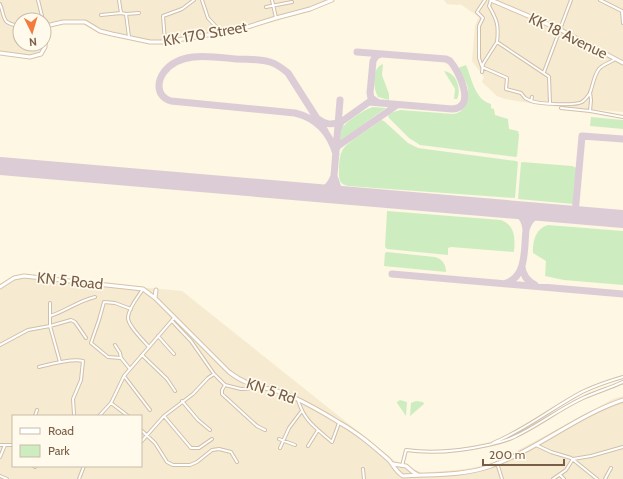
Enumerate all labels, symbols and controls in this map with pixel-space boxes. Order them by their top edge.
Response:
street label: KK 18 Avenue [526,9,611,63]
north arrow [12,12,52,52]
street label: KK 170 Street [162,18,248,50]
text: N [28,35,37,49]
street label: KN 5 Road [36,269,104,293]
street label: KN 5 Rd [244,374,298,408]
legend [12,415,142,467]
text: Road [48,423,74,438]
scale bar [483,441,564,467]
text: Park [48,443,70,458]
text: 200 m [489,447,525,462]

